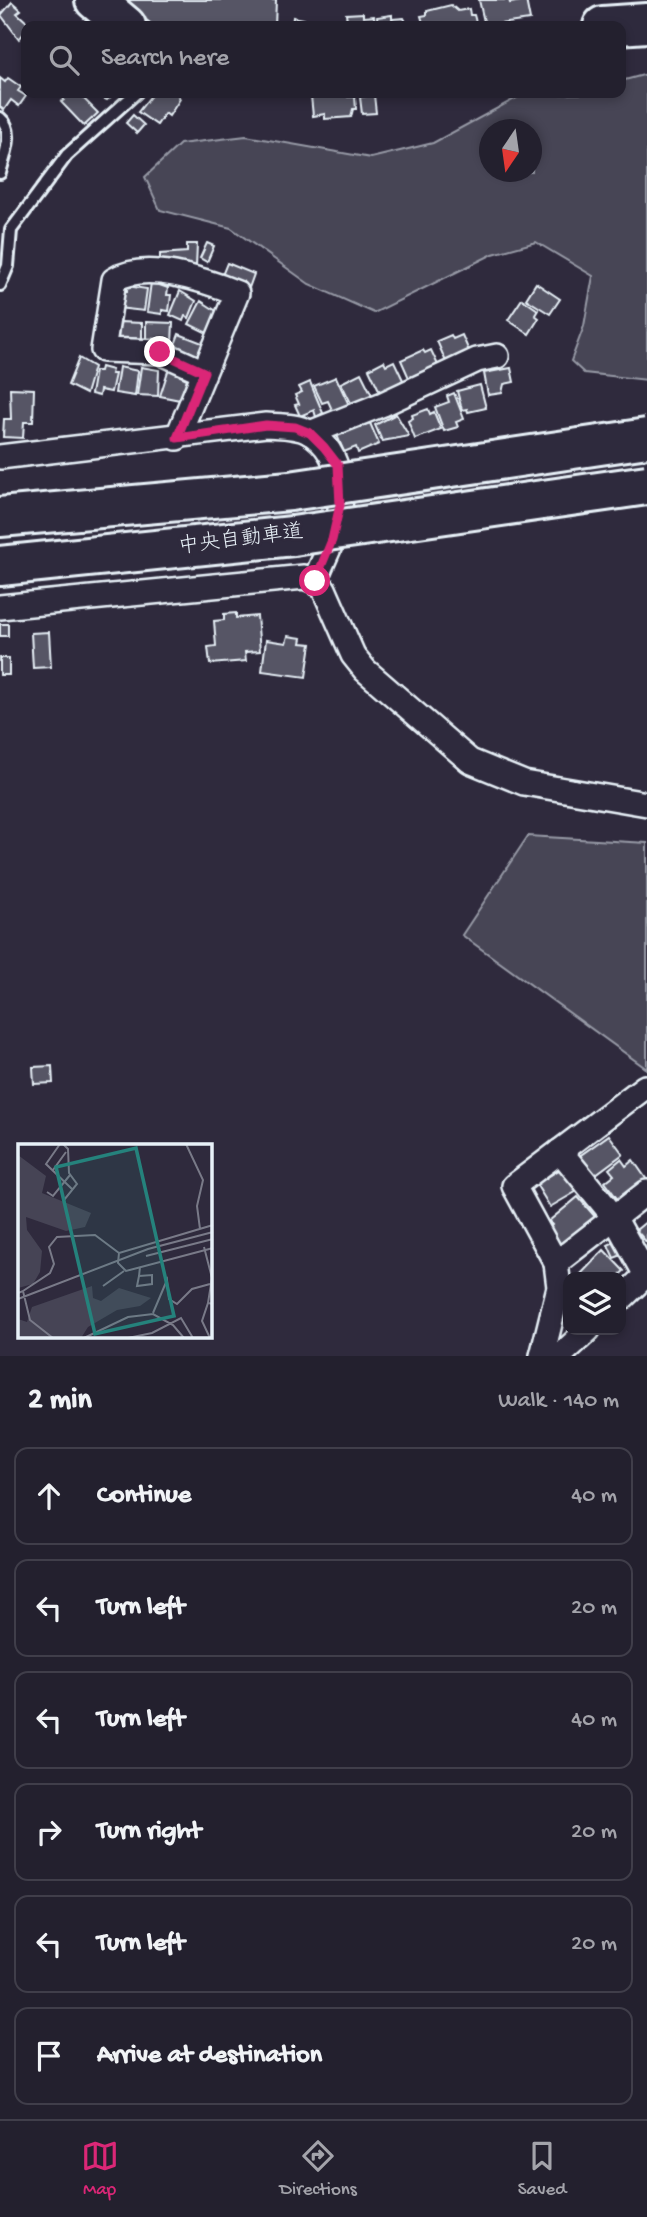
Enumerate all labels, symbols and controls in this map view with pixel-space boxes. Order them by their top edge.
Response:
search box [21,21,626,98]
icon: search [45,41,83,79]
text: Search here [101,44,229,75]
north arrow [479,119,542,182]
route end [144,336,175,367]
street label: 中央自動車道 [177,519,305,561]
route start [299,565,330,596]
inset map [18,1144,212,1338]
map controls [563,1272,626,1335]
button: layers [563,1272,626,1335]
text: 2 min [28,1384,92,1419]
text: Walk · 140 m [498,1388,619,1415]
icon: ahead [30,1477,68,1515]
text: Continue [97,1481,191,1512]
text: 40 m [571,1483,617,1510]
icon: left [30,1589,68,1627]
text: Turn left [97,1593,185,1624]
text: 20 m [571,1595,617,1622]
icon: left [30,1701,68,1739]
text: Turn left [97,1705,185,1736]
text: 40 m [571,1707,617,1734]
icon: right [30,1813,68,1851]
text: Turn right [97,1817,201,1848]
text: 20 m [571,1819,617,1846]
icon: left [30,1925,68,1963]
text: Turn left [97,1929,185,1960]
text: 20 m [571,1931,617,1958]
icon: arrive [30,2037,68,2075]
text: Arrive at destination [97,2041,322,2072]
tab: Map [81,2137,119,2202]
tab: Directions [280,2137,357,2202]
tab: Saved [518,2137,566,2202]

